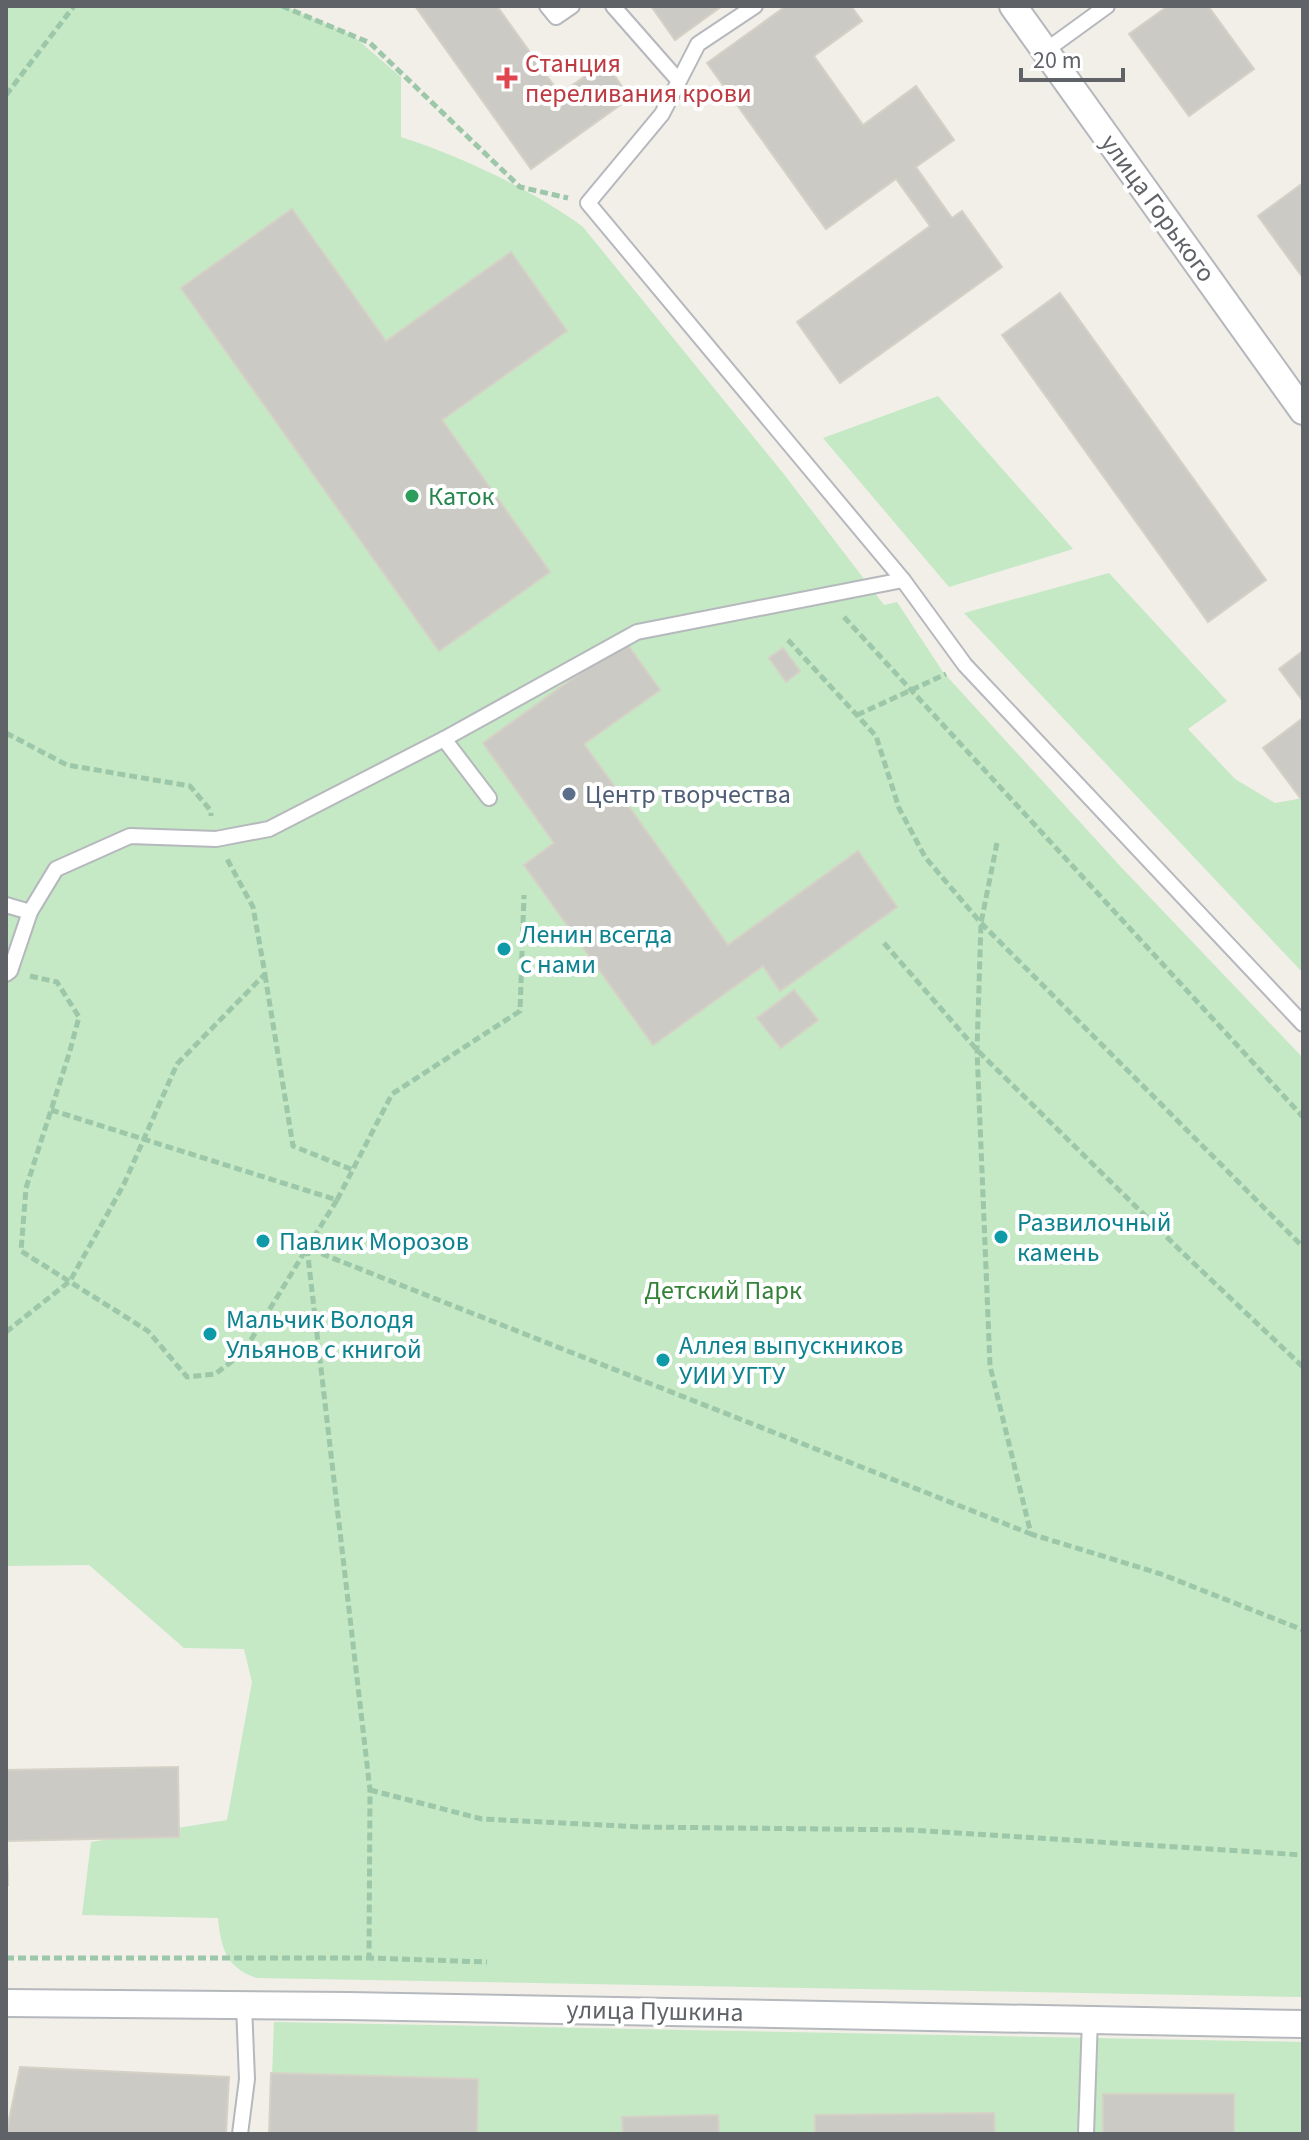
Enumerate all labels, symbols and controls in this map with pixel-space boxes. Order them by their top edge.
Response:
scale bar [1021,32,1123,82]
text: 20 m [1033,43,1082,78]
place label: Станция переливания крови [525,45,752,112]
marker: Станция переливания крови [496,67,518,89]
street label: улица Горького [1092,126,1224,290]
place label: Каток [428,478,494,515]
marker: Каток [403,487,421,505]
place label: Центр творчества [585,776,791,813]
marker: Центр творчества [560,785,578,803]
place label: Ленин всегда с нами [520,916,672,983]
marker: Ленин всегда с нами [495,940,513,958]
place label: Развилочный камень [1017,1204,1172,1271]
place label: Павлик Морозов [279,1223,469,1260]
marker: Развилочный камень [992,1228,1010,1246]
marker: Павлик Морозов [254,1232,272,1250]
park label: Детский Парк [644,1272,802,1309]
place label: Мальчик Володя Ульянов с книгой [226,1301,422,1368]
marker: Мальчик Володя Ульянов с книгой [201,1325,219,1343]
place label: Аллея выпускников УИИ УГТУ [679,1327,904,1394]
marker: Аллея выпускников УИИ УГТУ [654,1351,672,1369]
street label: улица Пушкина [566,1991,744,2031]

